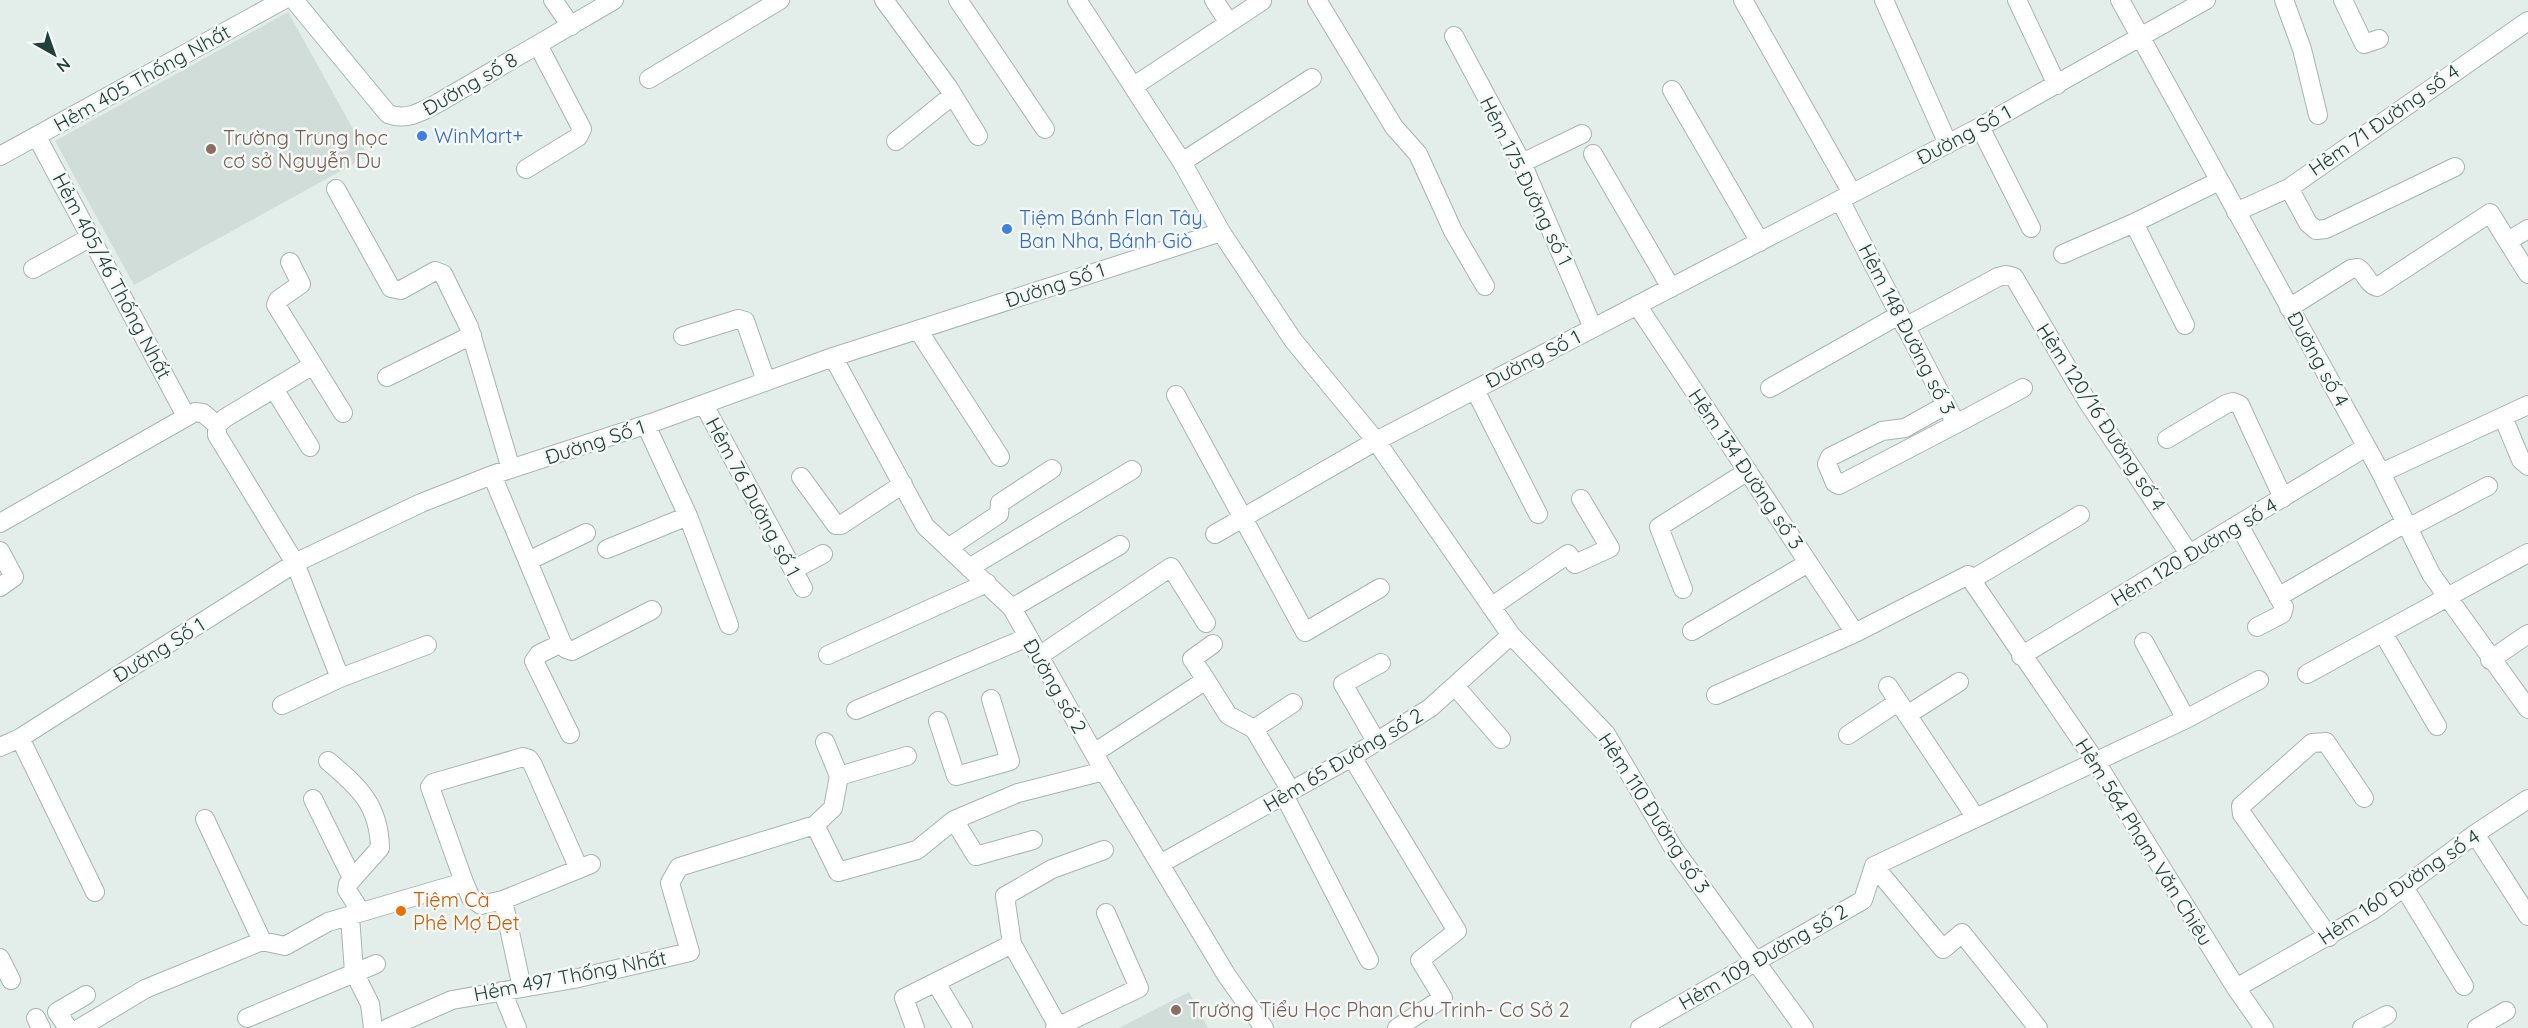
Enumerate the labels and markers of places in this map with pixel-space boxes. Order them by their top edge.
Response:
place label: WinMart+ [434,123,524,148]
place label: Trường Trung học cơ sở Nguyễn Du [223,125,388,173]
marker: WinMart+ [415,129,429,143]
marker: Trường Trung học cơ sở Nguyễn Du [204,142,218,156]
place label: Tiệm Bánh Flan Tây Ban Nha, Bánh Giò [1019,205,1203,253]
marker: Tiệm Bánh Flan Tây Ban Nha, Bánh Giò [1000,222,1014,236]
place label: Tiệm Cà Phê Mợ Đẹt [413,887,520,935]
marker: Tiệm Cà Phê Mợ Đẹt [394,904,408,918]
place label: Trường Tiểu Học Phan Chu Trinh- Cơ Sở 2 [1188,997,1570,1022]
marker: Trường Tiểu Học Phan Chu Trinh- Cơ Sở 2 [1169,1003,1183,1017]

